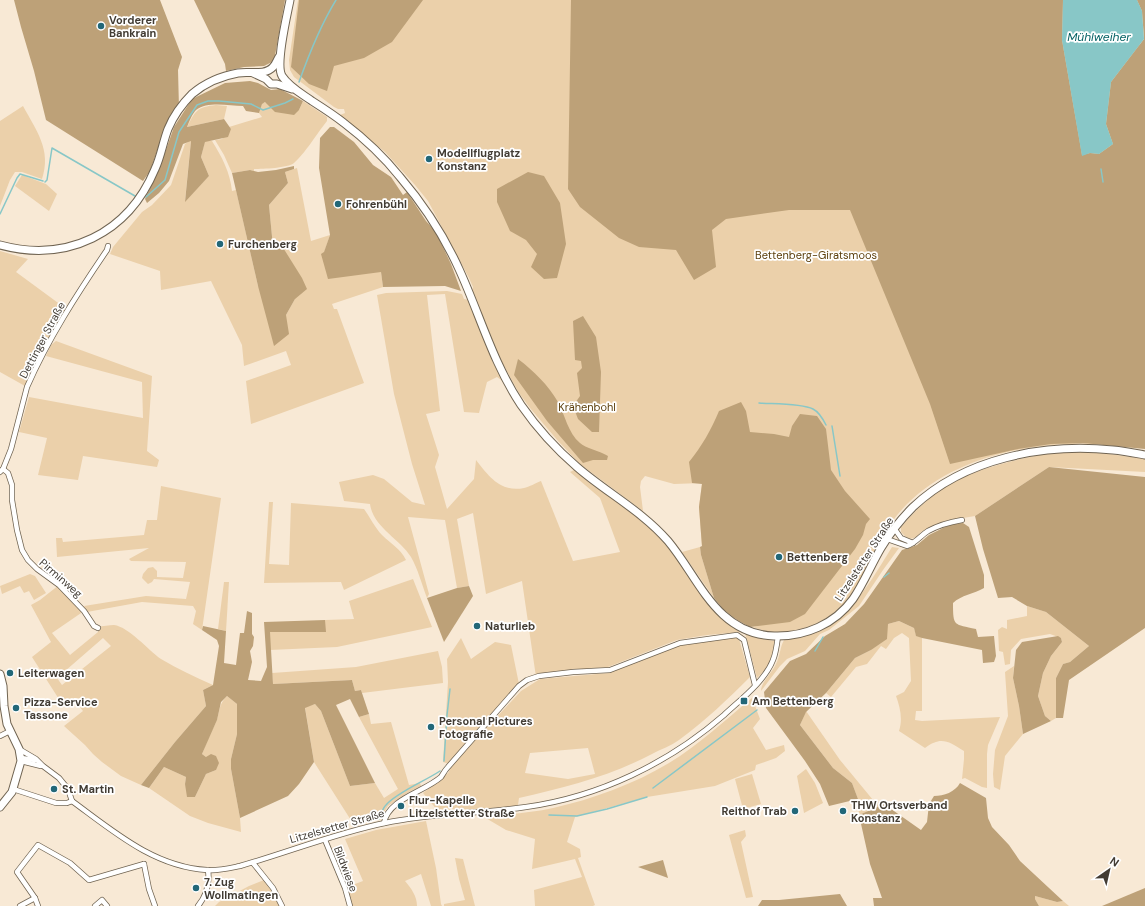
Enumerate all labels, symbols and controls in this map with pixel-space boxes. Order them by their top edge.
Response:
place label: Vorderer Bankrain [109,13,157,40]
marker: Vorderer Bankrain [96,21,106,31]
water label: Mühlweiher [1067,29,1131,45]
place label: Modellflugplatz Konstanz [437,146,520,173]
marker: Modellflugplatz Konstanz [424,154,434,164]
place label: Fohrenbühl [346,197,407,211]
marker: Fohrenbühl [333,199,343,209]
place label: Furchenberg [228,237,297,251]
marker: Furchenberg [215,239,225,249]
park label: Bettenberg-Giratsmoos [755,248,877,262]
street label: Dettinger Straße [16,299,68,381]
park label: Krähenbohl [558,400,616,414]
street label: Litzelstetter Straße [831,514,897,604]
place label: Bettenberg [787,550,849,564]
marker: Bettenberg [774,552,784,562]
street label: Pirminweg [37,556,85,600]
place label: Naturlieb [485,619,535,633]
marker: Naturlieb [472,621,482,631]
place label: Leiterwagen [18,666,84,680]
marker: Leiterwagen [5,668,15,678]
place label: Am Bettenberg [752,694,834,708]
place label: Pizza-Service Tassone [24,695,98,722]
marker: Am Bettenberg [739,696,749,706]
marker: Pizza-Service Tassone [11,703,21,713]
place label: Personal Pictures Fotografie [439,714,533,741]
marker: Personal Pictures Fotografie [426,722,436,732]
place label: St. Martin [62,782,114,796]
marker: St. Martin [49,784,59,794]
place label: Flur-Kapelle Litzelstetter Straße [409,793,515,820]
place label: THW Ortsverband Konstanz [851,798,947,825]
marker: Flur-Kapelle Litzelstetter Straße [396,801,406,811]
place label: Reithof Trab [722,804,787,818]
street label: Litzelstetter Straße [288,806,386,846]
marker: Reithof Trab [790,806,800,816]
marker: THW Ortsverband Konstanz [838,806,848,816]
street label: Bildwiese [331,844,361,894]
north arrow [1089,850,1129,890]
text: N [1107,854,1122,870]
place label: 7. Zug Wollmatingen [204,875,278,902]
marker: 7. Zug Wollmatingen [191,883,201,893]

